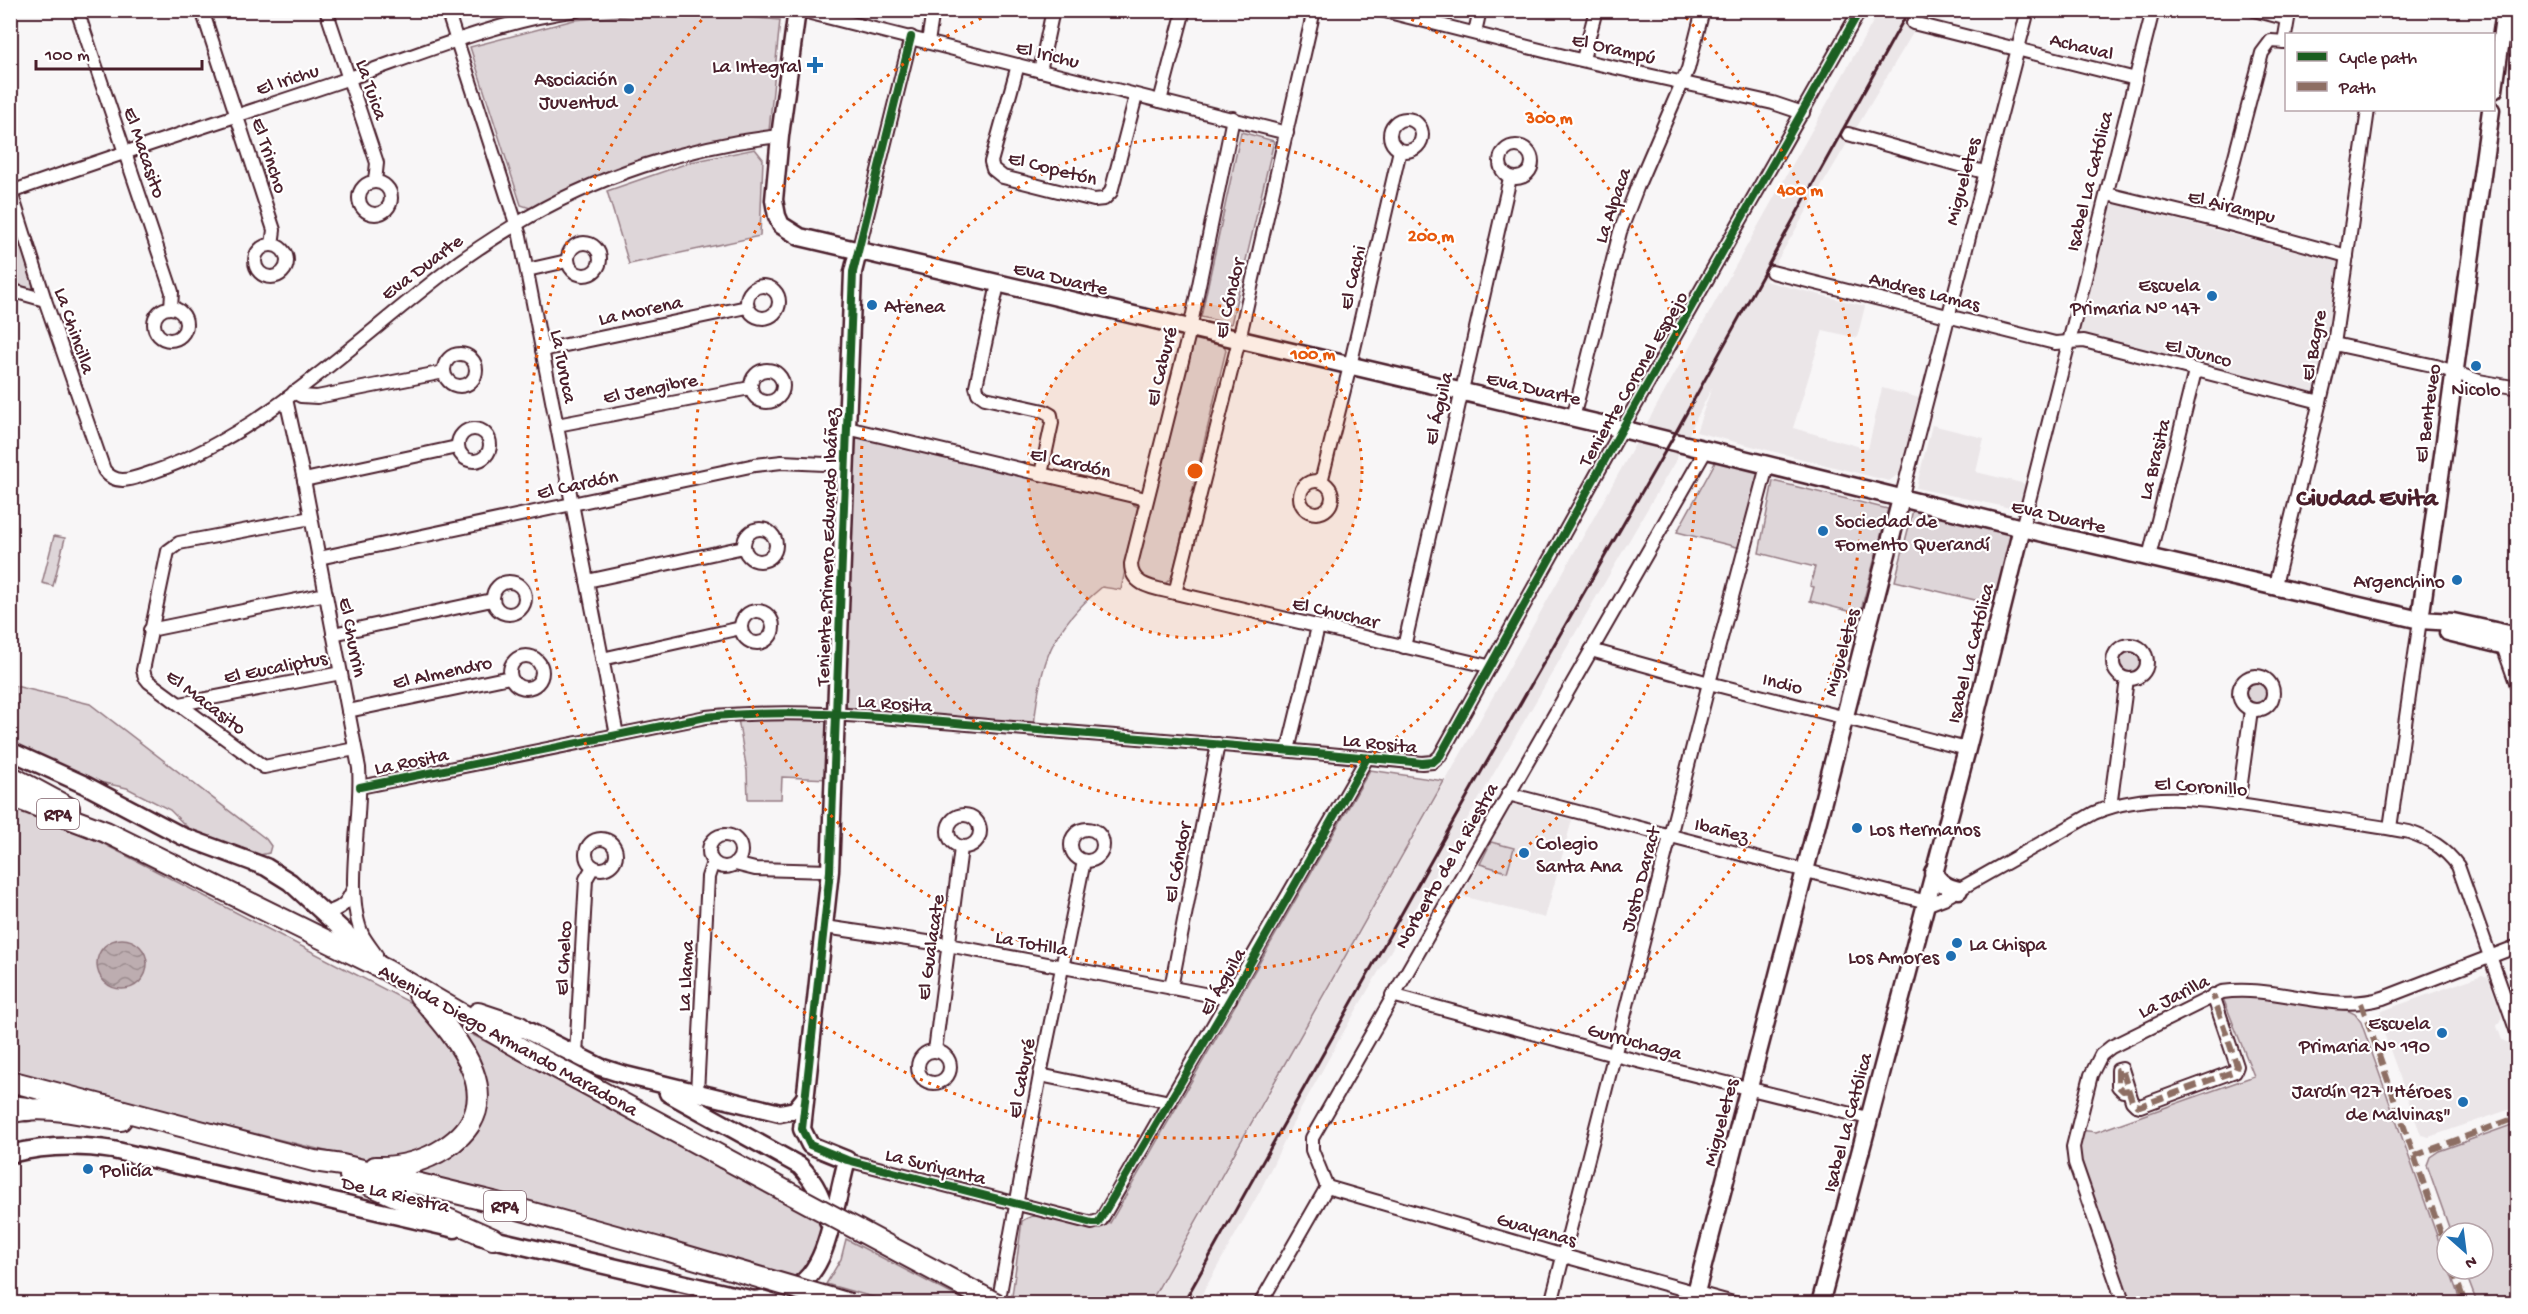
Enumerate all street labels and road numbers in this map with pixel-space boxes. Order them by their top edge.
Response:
street label: Achaval [2047,29,2115,67]
street label: El Orampú [1569,30,1658,71]
street label: El Irichu [1013,37,1082,76]
street label: La Tuica [349,57,391,124]
street label: El Irichu [254,60,323,102]
street label: El Macasito [116,105,169,202]
street label: Isabel La Católica [2063,109,2120,254]
street label: El Trincho [245,115,291,197]
street label: Migueletes [1942,135,1987,228]
street label: El Copetón [1005,148,1100,193]
street label: La Alpaca [1591,165,1638,247]
street label: El Airampu [2185,186,2278,231]
street label: Eva Duarte [378,230,469,307]
street label: El Cachi [1336,243,1373,312]
street label: El Cóndor [1211,255,1252,341]
street label: Eva Duarte [1011,258,1110,303]
street label: Andres Lamas [1866,268,1983,318]
street label: La Chincilla [47,285,98,378]
street label: Teniente Coronel Espejo [1575,288,1695,472]
street label: La Morena [597,292,686,333]
street label: El Bagre [2297,308,2334,383]
street label: El Caburé [1142,324,1185,409]
street label: La Turuca [543,328,580,406]
street label: El Junco [2162,334,2234,374]
street label: El Benteveo [2411,363,2448,464]
street label: Eva Duarte [1484,368,1583,413]
street label: El Águila [1419,369,1460,447]
street label: El Jengibre [602,370,700,411]
street label: Teniente Primero Eduardo Ibáñez [813,407,846,687]
street label: La Brasita [2135,416,2178,503]
street label: El Cardón [1028,444,1113,485]
street label: El Cardón [535,467,621,506]
street label: Eva Duarte [2009,496,2108,541]
street label: Isabel La Católica [1944,581,2001,726]
street label: El Chuchar [1290,593,1383,636]
street label: El Churrin [332,596,370,680]
street label: Migueletes [1821,606,1866,699]
street label: El Eucaliptus [222,648,330,691]
street label: El Almendro [391,653,495,696]
street label: El Macasito [160,666,250,741]
street label: Indio [1760,669,1805,701]
street label: La Rosita [857,691,934,720]
street label: La Rosita [1341,730,1419,761]
street label: La Rosita [373,745,452,782]
street label: El Coronillo [2153,774,2248,803]
street label: Norberto de la Riestra [1391,779,1505,954]
road number: RP4 [37,799,79,829]
street label: Ibañez [1692,815,1752,851]
street label: El Cóndor [1160,819,1199,905]
street label: Justo Daract [1617,823,1668,935]
street label: El Gualacate [914,892,951,1002]
street label: El Chelco [552,920,579,996]
street label: La Totilla [993,927,1071,964]
street label: La Llama [674,939,701,1012]
street label: El Águila [1194,943,1253,1021]
street label: Avenida Diego Armando Maradona [374,961,642,1124]
street label: La Jarilla [2135,971,2215,1025]
street label: Gurruchaga [1584,1020,1685,1067]
street label: El Caburé [1004,1036,1043,1121]
street label: Isabel La Católica [1820,1050,1879,1195]
street label: Migueletes [1700,1076,1745,1169]
street label: La Suriyanta [882,1145,989,1192]
street label: De La Riestra [337,1172,452,1220]
road number: RP4 [484,1191,526,1221]
street label: Guayanas [1493,1209,1579,1254]

